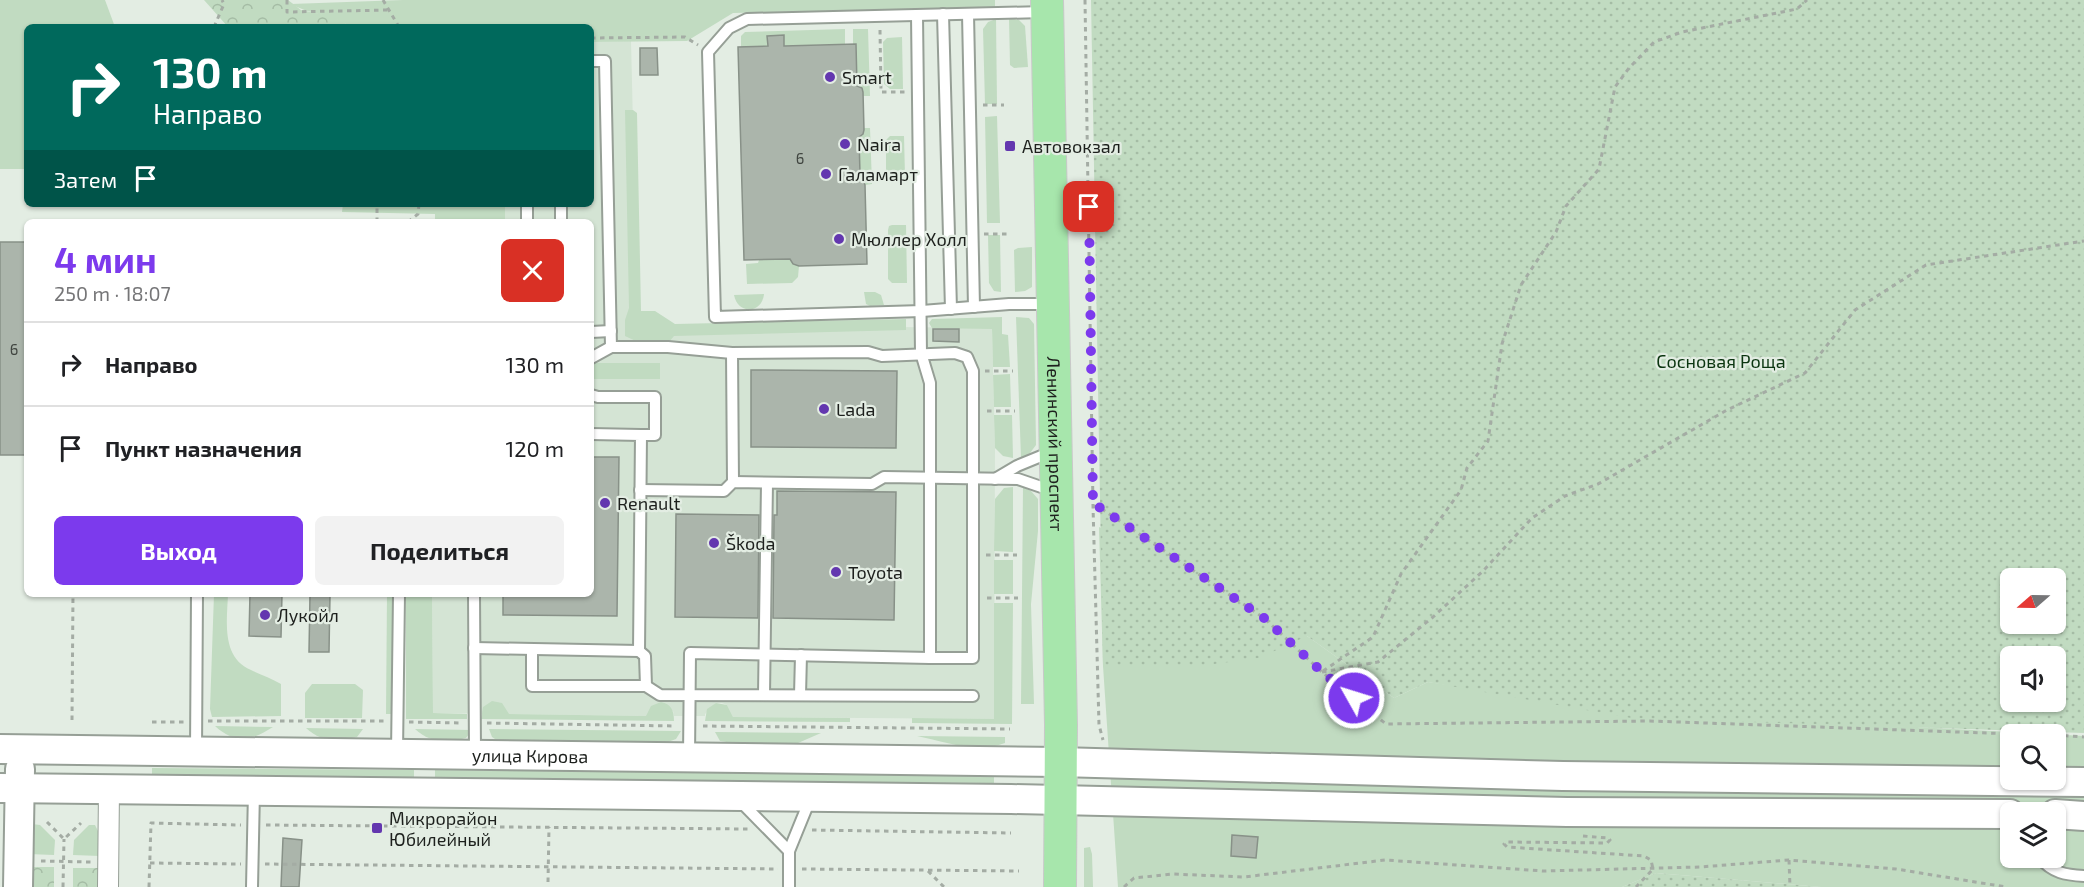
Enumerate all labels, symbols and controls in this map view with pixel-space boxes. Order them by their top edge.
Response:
text: 130 m [153,46,268,96]
icon: right [54,48,132,126]
place label: Smart [842,66,892,88]
marker: Smart [823,70,837,84]
text: Направо [153,97,262,129]
place label: Naira [857,133,901,155]
place label: Автовокзал [1022,135,1121,157]
marker: Naira [838,137,852,151]
marker: Автовокзал [1003,139,1017,153]
house number: 6 [796,149,804,167]
icon: arrive [129,162,162,195]
place label: Галамарт [838,163,918,185]
text: Затем [54,166,117,192]
marker: Галамарт [819,167,833,181]
pin [1063,181,1114,232]
icon: arrive [1072,190,1105,223]
place label: Мюллер Холл [851,228,967,250]
marker: Мюллер Холл [832,232,846,246]
text: 4 мин [54,237,157,280]
button: close [501,239,564,302]
text: 250 m · 18:07 [54,281,171,305]
house number: 6 [10,340,18,358]
icon: right [54,348,87,381]
park label: Сосновая Роща [1656,350,1786,372]
text: Направо [105,351,198,377]
text: 130 m [506,351,564,377]
street label: Ленинский проспект [1043,356,1068,532]
place label: Lada [836,398,875,420]
marker: Lada [817,402,831,416]
icon: arrive [54,432,87,465]
text: Пункт назначения [105,435,302,461]
text: 120 m [505,435,564,461]
place label: Renault [617,492,681,514]
marker: Renault [598,496,612,510]
button: Выход [54,516,303,585]
button: Поделиться [315,516,564,585]
place label: Škoda [726,532,775,554]
marker: Škoda [707,536,721,550]
place label: Toyota [848,561,903,583]
marker: Toyota [829,565,843,579]
north arrow [2000,568,2066,634]
map controls [2000,568,2066,868]
place label: Лукойл [277,604,339,626]
marker: Лукойл [258,608,272,622]
button: sound [2000,646,2066,712]
position arrow [1322,666,1386,730]
button: search [2000,724,2066,790]
street label: улица Кирова [472,744,588,767]
button: layers [2000,802,2066,868]
place label: Микрорайон Юбилейный [389,807,498,850]
marker: Микрорайон Юбилейный [370,821,384,835]

